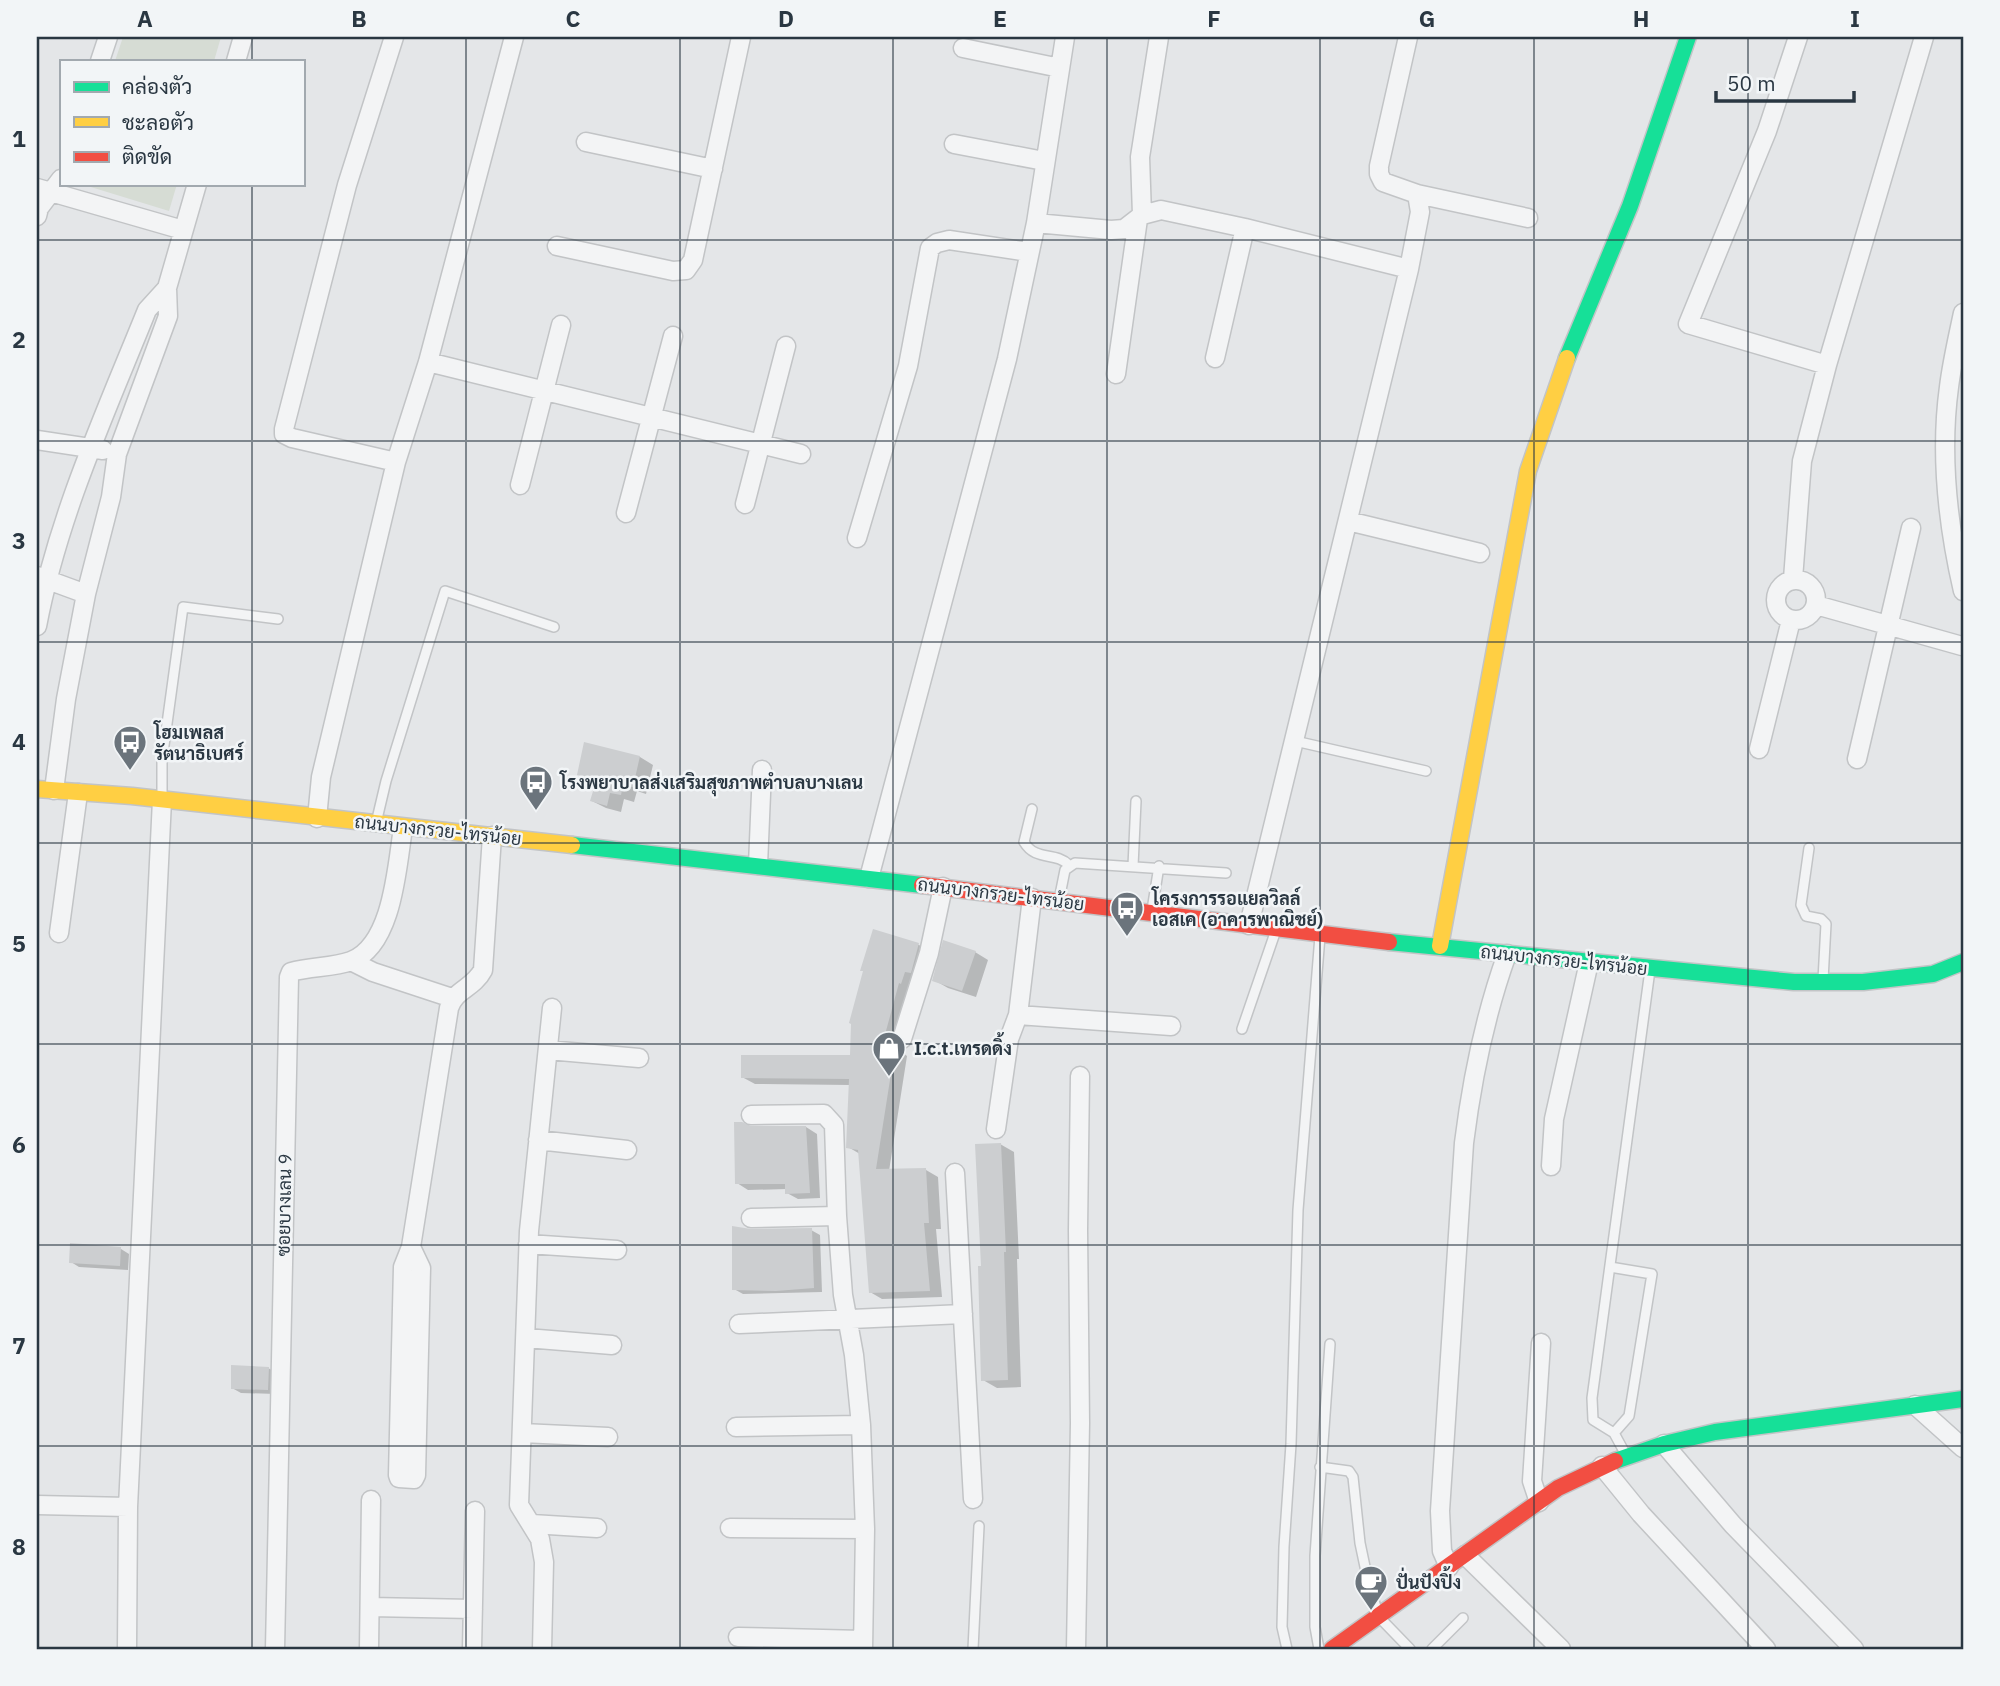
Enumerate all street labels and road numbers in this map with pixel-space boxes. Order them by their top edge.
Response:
street label: ถนนบางกรวย-ไทรน้อย [353,809,523,850]
street label: ถนนบางกรวย-ไทรน้อย [916,871,1086,916]
street label: ถนนบางกรวย-ไทรน้อย [1479,939,1649,980]
street label: ซอยบางเลน 9 [272,1153,296,1257]

